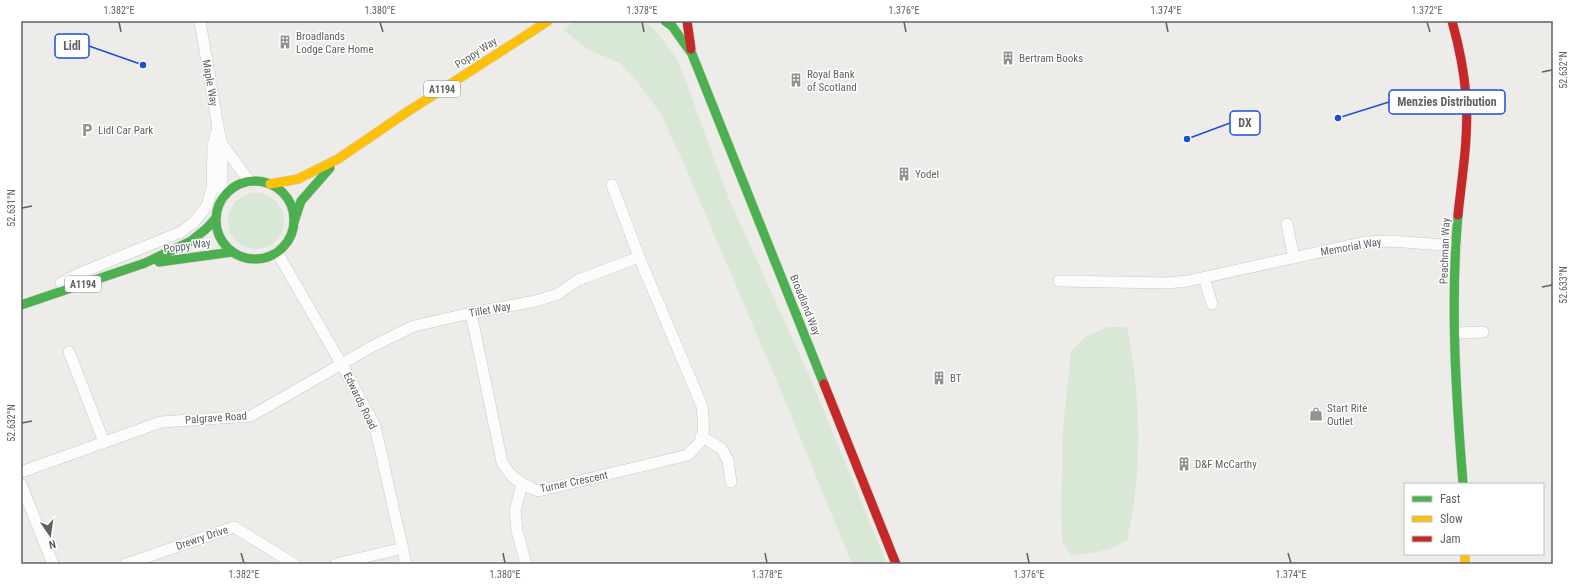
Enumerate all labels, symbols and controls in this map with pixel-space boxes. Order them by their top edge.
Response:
text: 1.382°E [103,5,135,16]
text: 1.380°E [364,5,396,16]
text: 1.378°E [626,5,658,16]
text: 1.376°E [888,5,920,16]
text: 1.374°E [1150,5,1182,16]
text: 1.372°E [1411,5,1443,16]
place label: Broadlands Lodge Care Home [296,30,374,56]
callout: Lidl [55,34,89,58]
building icon: Broadlands Lodge Care Home [277,34,293,50]
street label: Poppy Way [453,34,500,71]
text: Lidl [63,39,81,53]
building icon: Bertram Books [1000,50,1016,66]
text: 52.632°N [1558,51,1569,89]
place label: Bertram Books [1019,52,1083,65]
street label: Maple Way [200,59,221,108]
place label: Royal Bank of Scotland [807,68,857,94]
building icon: Royal Bank of Scotland [788,72,804,88]
road number: A1194 [424,81,460,97]
callout: Menzies Distribution [1389,90,1505,114]
text: Menzies Distribution [1397,95,1497,109]
callout: DX [1230,111,1260,135]
text: DX [1238,116,1252,130]
parking icon: Lidl Car Park [79,122,95,138]
place label: Lidl Car Park [98,124,153,137]
building icon: Yodel [896,166,912,182]
place label: Yodel [915,168,939,181]
text: 52.631°N [6,189,17,227]
street label: Peachman Way [1437,217,1453,284]
street label: Memorial Way [1320,235,1383,259]
street label: Poppy Way [163,236,212,256]
text: 52.633°N [1558,266,1569,304]
street label: Broadland Way [787,273,823,338]
road number: A1194 [65,276,101,292]
street label: Tillet Way [468,300,512,320]
street label: Edwards Road [341,370,379,432]
building icon: BT [931,370,947,386]
place label: BT [950,372,962,385]
place label: Start Rite Outlet [1327,402,1367,428]
text: 52.632°N [6,404,17,442]
shop icon: Start Rite Outlet [1308,406,1324,422]
street label: Palgrave Road [185,409,247,427]
building icon: D&F McCarthy [1176,456,1192,472]
place label: D&F McCarthy [1195,458,1257,471]
street label: Turner Crescent [539,468,609,496]
legend [1404,483,1544,555]
text: Fast [1440,492,1461,506]
text: Slow [1440,512,1463,526]
north arrow [30,515,70,555]
street label: Drewry Drive [174,523,230,553]
text: Jam [1440,532,1461,546]
text: N [47,537,57,551]
text: 1.382°E [228,569,260,580]
text: 1.380°E [489,569,521,580]
text: 1.378°E [751,569,783,580]
text: 1.376°E [1013,569,1045,580]
text: 1.374°E [1275,569,1307,580]

